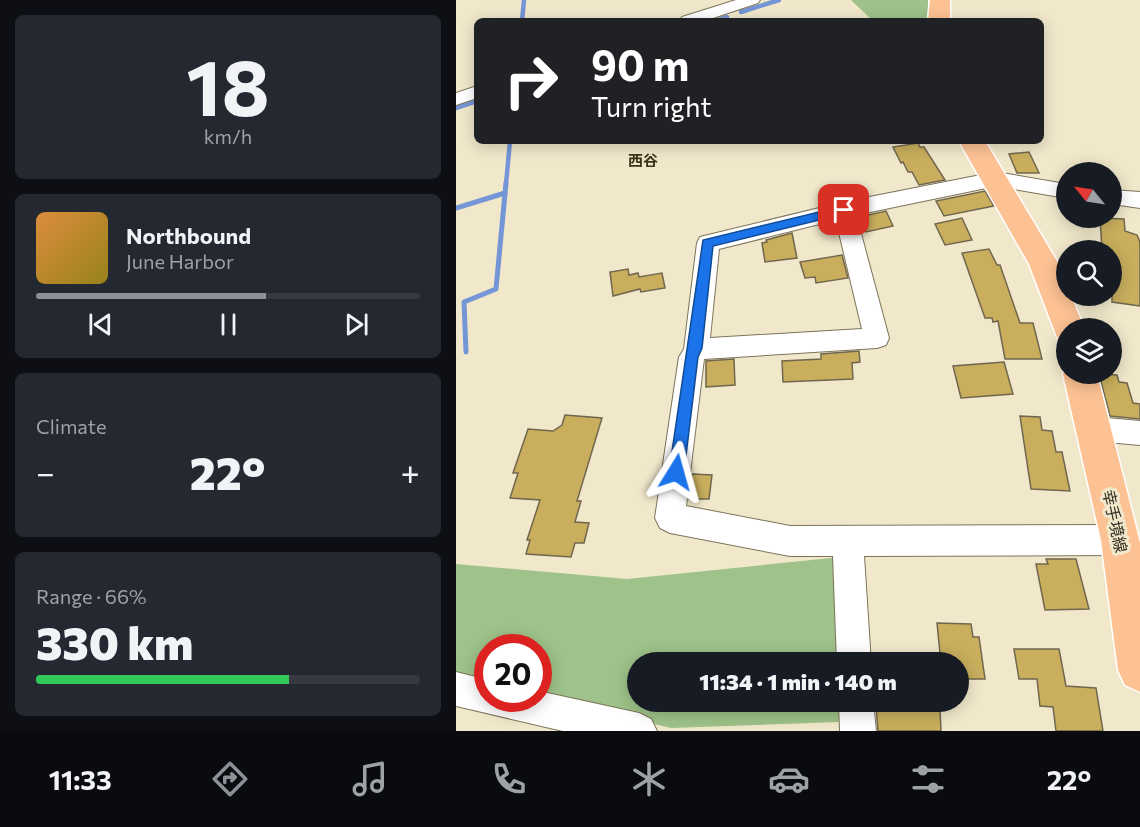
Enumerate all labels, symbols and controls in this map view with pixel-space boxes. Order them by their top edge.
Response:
text: 18 [186,37,270,132]
text: 90 m [591,38,690,90]
icon: right [492,42,570,120]
text: Turn right [591,90,711,123]
text: km/h [204,124,252,148]
district label: 西谷 [628,151,658,169]
north arrow [1056,162,1122,228]
map controls [1056,162,1122,384]
pin [818,184,869,235]
icon: arrive [827,193,860,226]
text: Northbound [126,222,251,249]
button: search [1056,240,1122,306]
text: June Harbor [126,249,234,273]
icon: previous [84,308,117,341]
icon: pause [212,308,245,341]
icon: next [340,308,373,341]
button: layers [1056,318,1122,384]
text: Climate [36,414,106,438]
position arrow [644,440,708,504]
text: 22° [190,444,266,499]
text: − [36,451,55,492]
text: + [401,451,420,492]
street label: 幸手境線 [1100,488,1131,554]
text: Range · 66% [36,584,147,608]
text: 330 km [36,614,193,669]
speed limit sign: 20 [474,634,552,712]
text: 11:34 · 1 min · 140 m [699,668,897,695]
icon: directions [209,758,251,800]
icon: music [349,758,391,800]
icon: phone [488,758,530,800]
icon: climate [628,758,670,800]
icon: car [768,758,810,800]
icon: filters [907,758,949,800]
text: 11:33 [49,763,112,796]
text: 22° [1047,763,1091,796]

